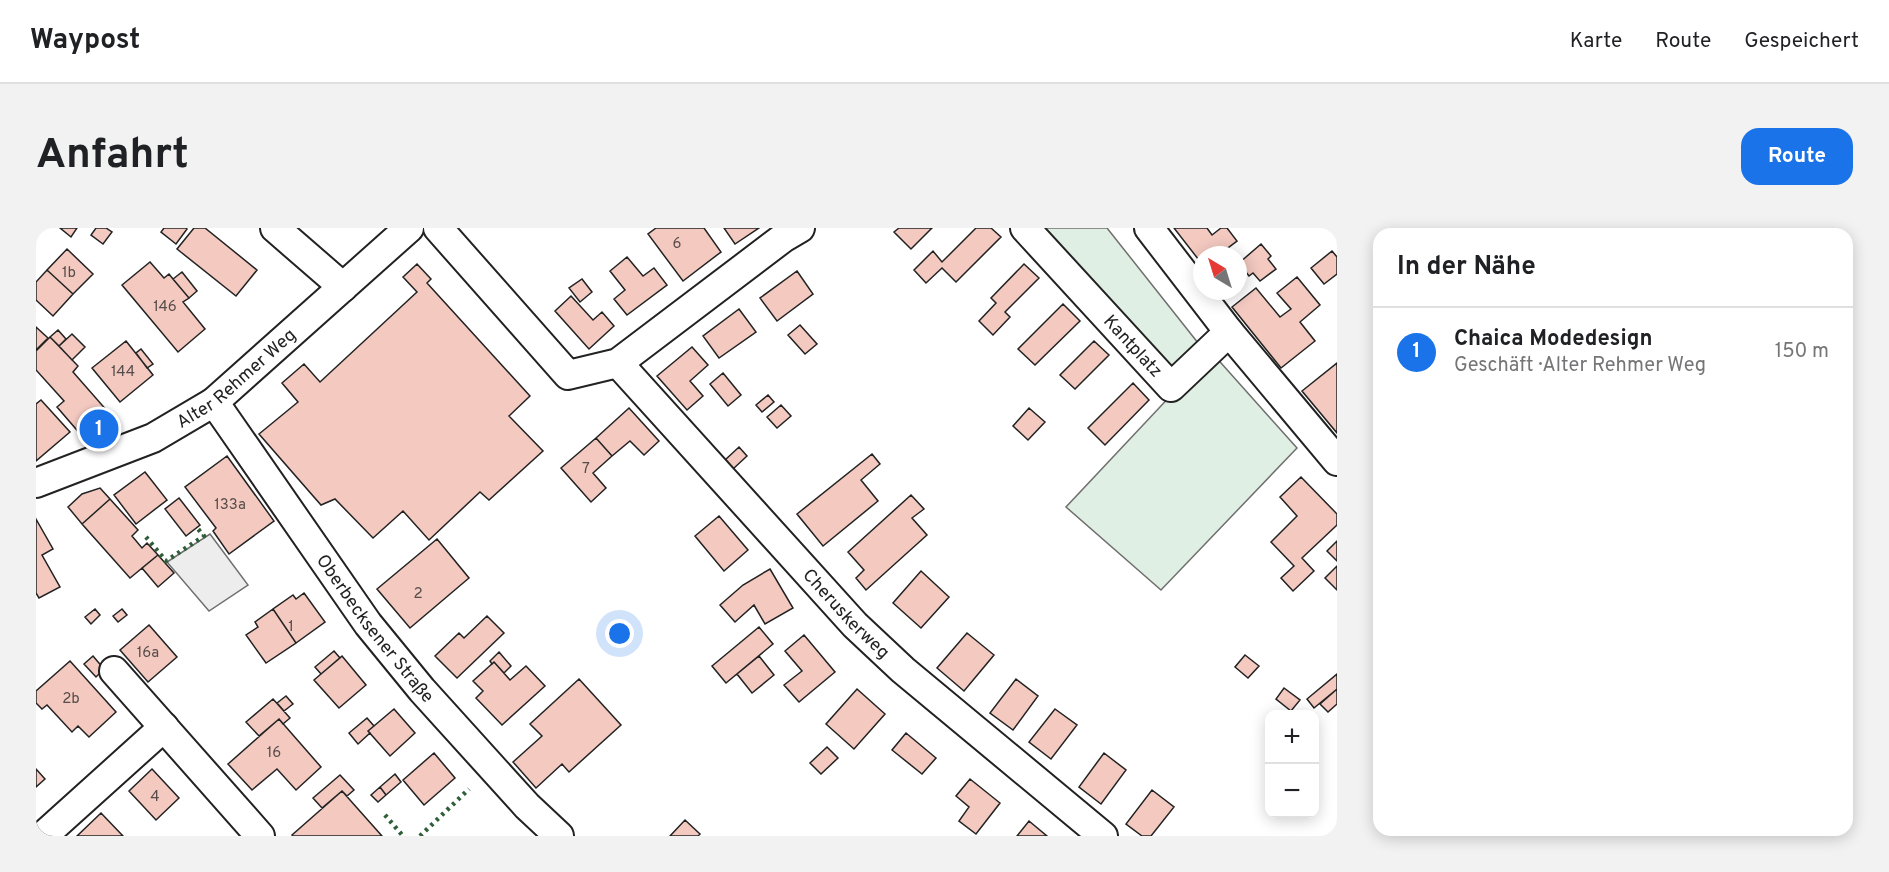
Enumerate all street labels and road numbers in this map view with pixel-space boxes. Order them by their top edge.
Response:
street label: Kantplatz [1098,311,1167,383]
street label: Alter Rehmer Weg [173,324,301,435]
street label: Oberbecksener Straße [310,550,438,708]
street label: Cheruskerweg [797,565,894,664]

